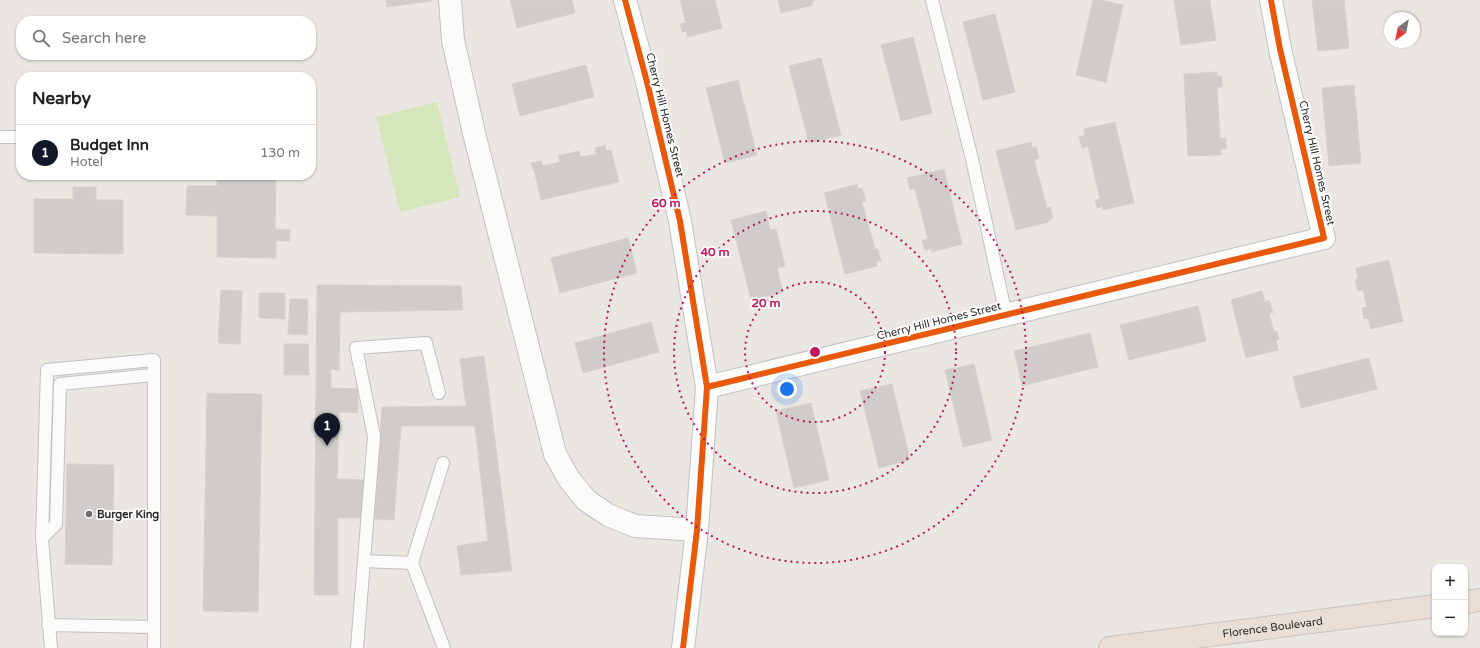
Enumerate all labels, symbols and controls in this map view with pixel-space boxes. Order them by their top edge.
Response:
north arrow [1384,12,1420,48]
search box [16,16,316,60]
icon: search [30,27,52,49]
text: Search here [62,29,146,47]
street label: Cherry Hill Homes Street [643,51,687,179]
text: Nearby [32,88,91,109]
street label: Cherry Hill Homes Street [1296,99,1338,227]
text: Budget Inn [70,136,149,154]
text: 1 [41,145,49,161]
text: 130 m [260,145,300,161]
text: Hotel [70,154,103,170]
text: 60 m [651,196,681,210]
text: 40 m [700,245,730,259]
text: 20 m [751,296,781,310]
street label: Cherry Hill Homes Street [875,299,1003,343]
centre of rings [808,345,822,359]
your location [777,379,797,399]
pin: 1 [314,413,340,446]
place label: Burger King [97,508,159,522]
marker: Burger King [84,509,94,519]
map controls [1432,564,1468,636]
button: + [1432,564,1468,600]
button: − [1432,600,1468,636]
street label: Florence Boulevard [1222,614,1324,640]

